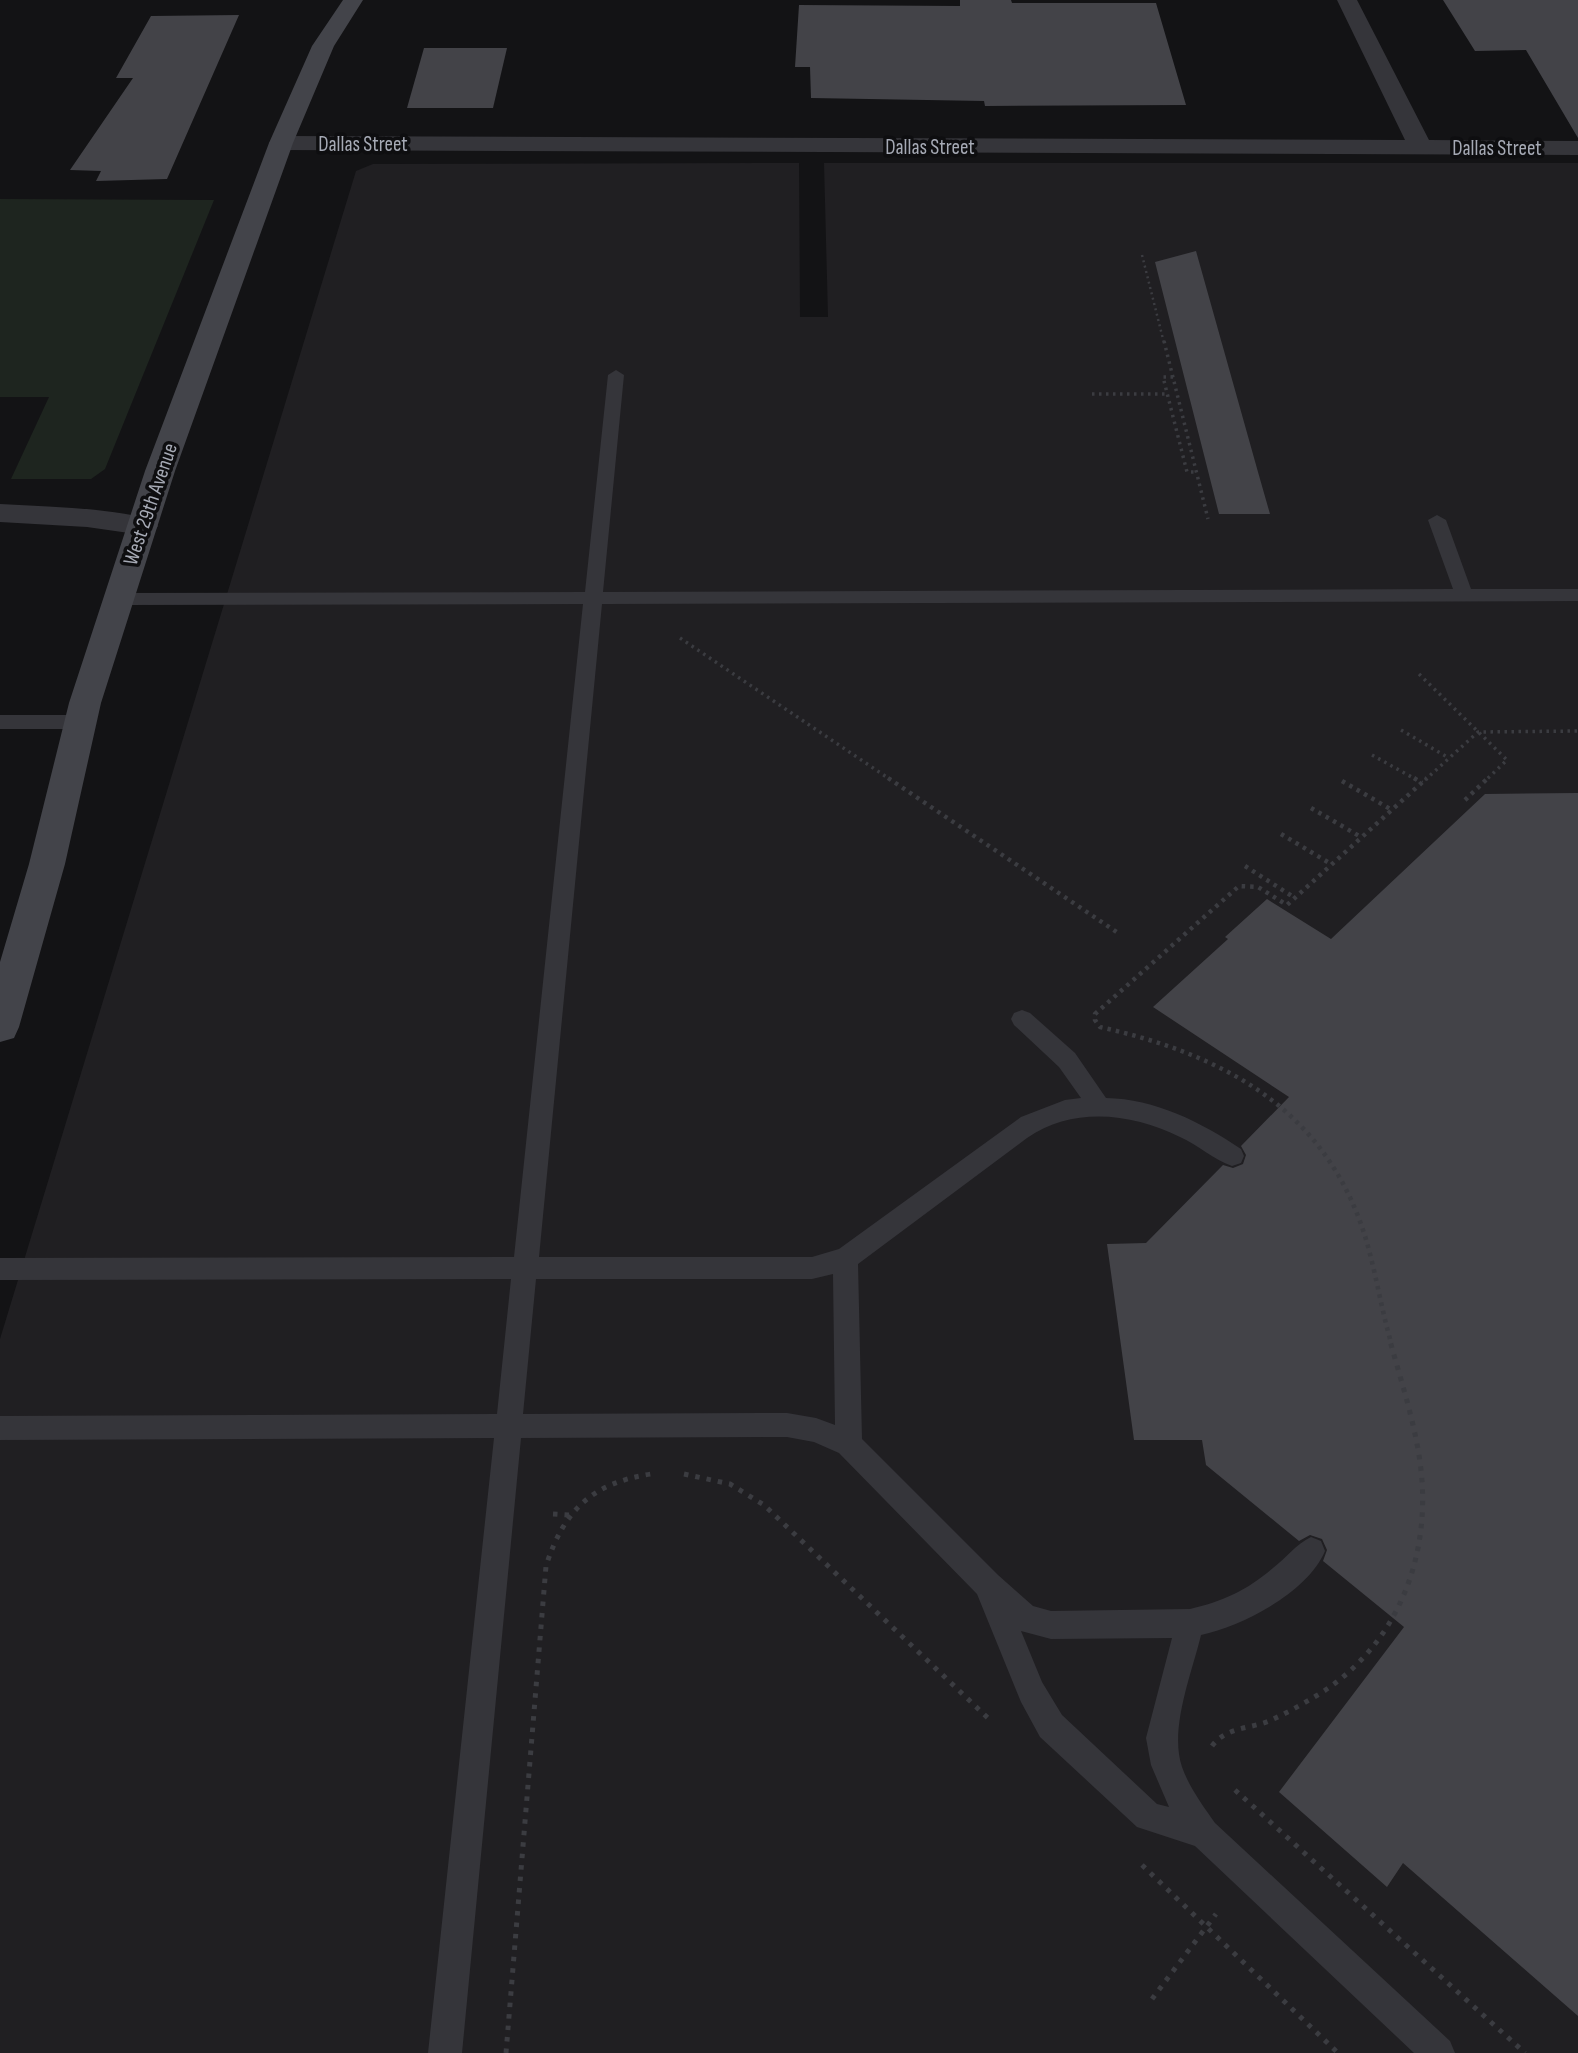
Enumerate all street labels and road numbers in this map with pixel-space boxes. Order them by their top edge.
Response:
street label: Dallas Street [318,132,408,157]
street label: Dallas Street [885,135,975,160]
street label: Dallas Street [1452,136,1542,161]
street label: West 29th Avenue [118,440,183,568]

